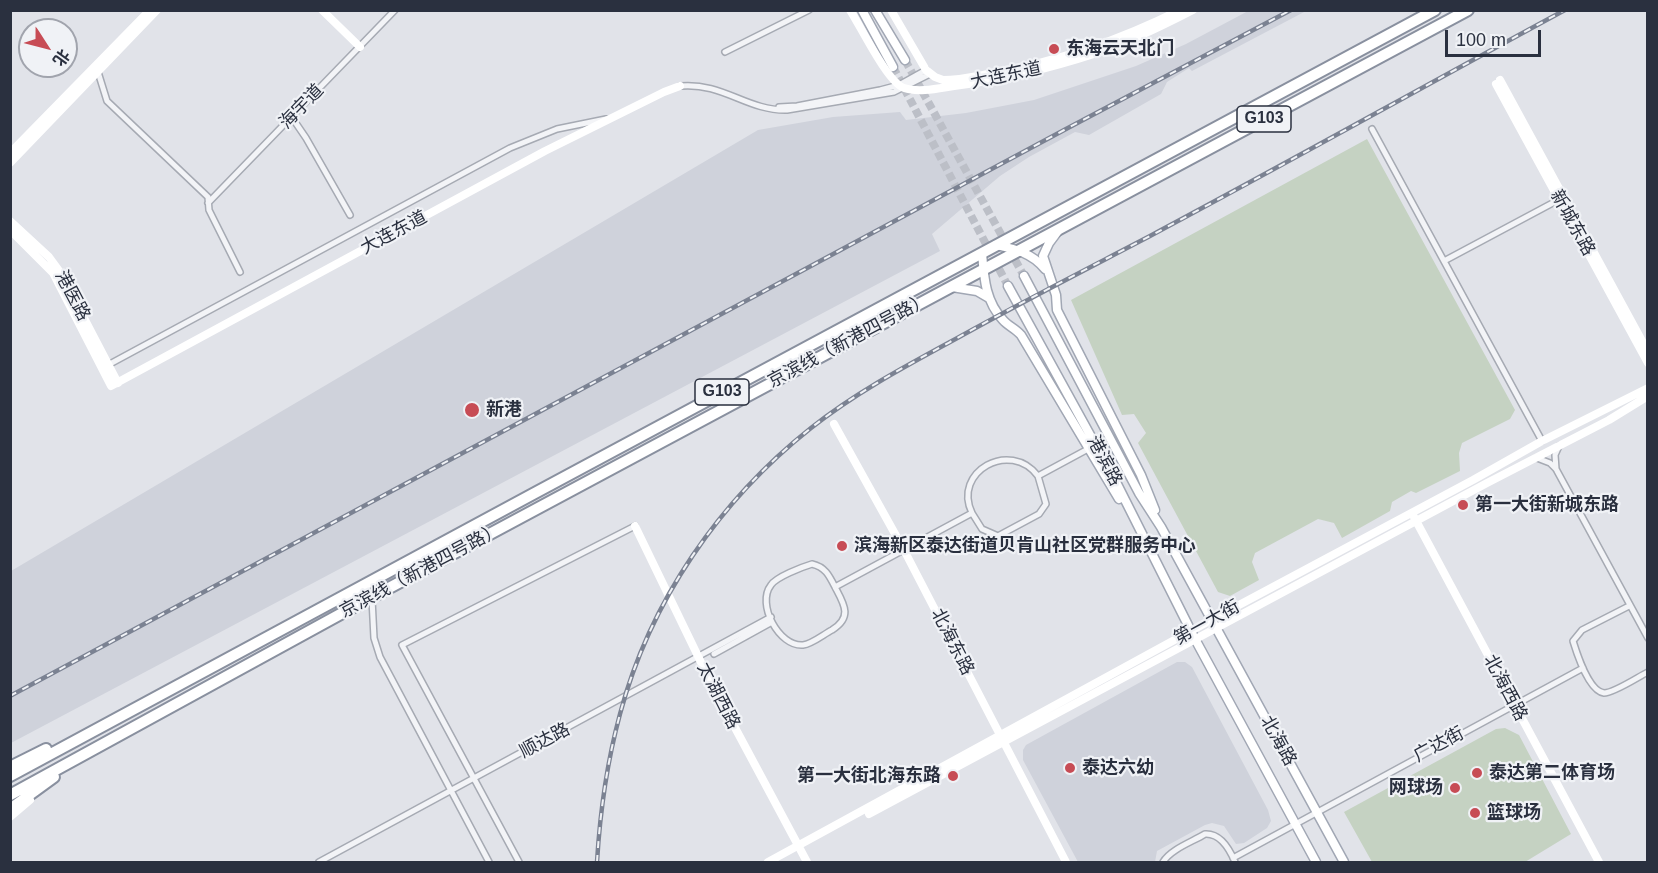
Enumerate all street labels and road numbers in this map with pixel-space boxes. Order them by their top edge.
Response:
street label: 大连东道 [969,58,1043,94]
street label: 海宇道 [275,80,329,134]
road number: G103 [1237,106,1291,132]
street label: 新城东路 [1545,186,1599,260]
street label: 大连东道 [357,207,431,259]
street label: 港医路 [50,267,94,325]
street label: 京滨线（新港四号路） [764,289,934,393]
road number: G103 [695,379,749,405]
street label: 港滨路 [1082,432,1126,490]
street label: 京滨线（新港四号路） [336,519,506,623]
street label: 第一大街 [1170,596,1244,650]
street label: 北海东路 [926,605,978,679]
street label: 北海西路 [1479,651,1531,725]
street label: 太湖西路 [692,659,744,733]
street label: 北海路 [1255,712,1301,770]
street label: 顺达路 [516,719,574,763]
street label: 广达街 [1410,723,1468,767]

